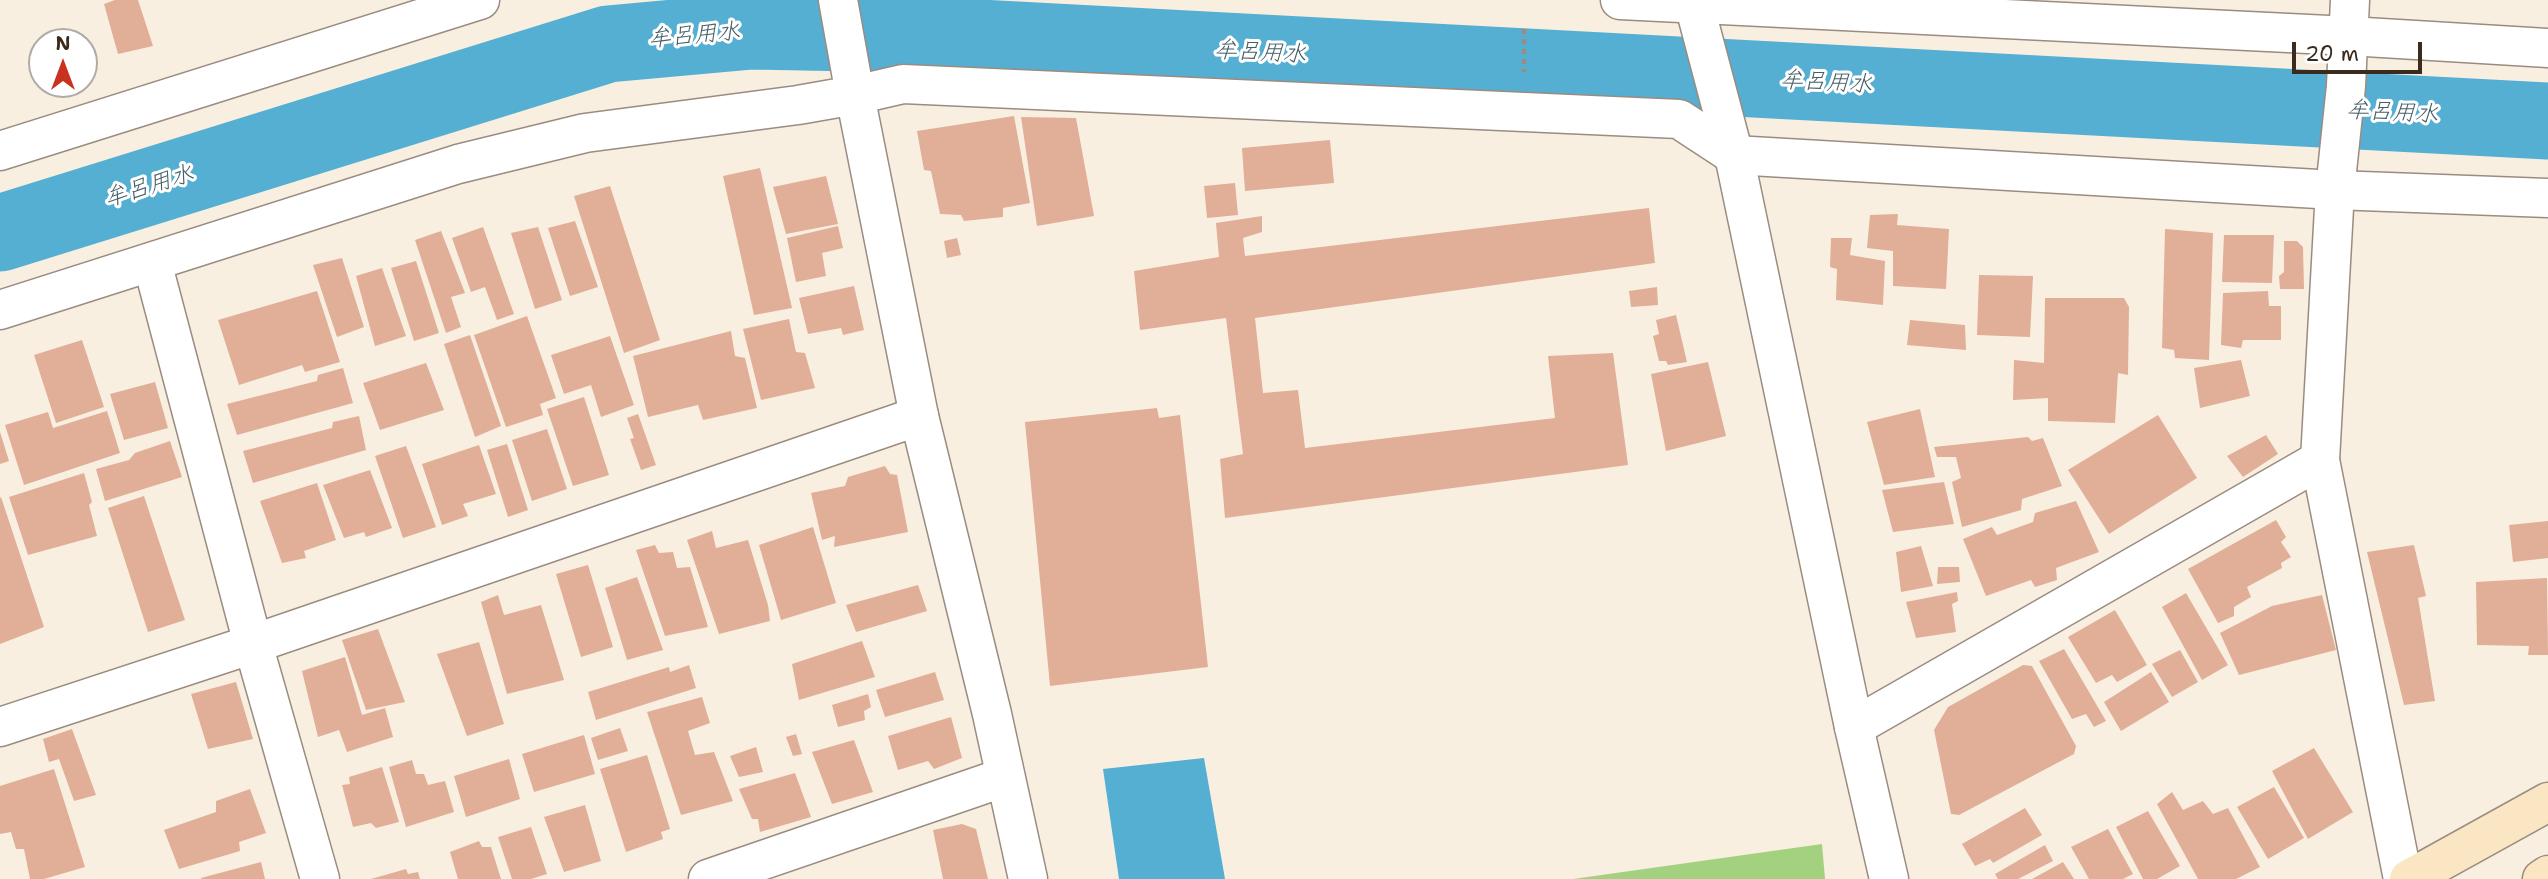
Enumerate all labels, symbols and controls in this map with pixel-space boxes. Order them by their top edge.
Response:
water label: 牟呂用水 [647,18,741,54]
north arrow [28,28,98,98]
scale bar [2296,28,2426,72]
text: N [55,31,71,56]
water label: 牟呂用水 [1213,37,1307,69]
text: 20 m [2305,40,2359,68]
water label: 牟呂用水 [1779,67,1873,99]
water label: 牟呂用水 [2345,97,2439,129]
water label: 牟呂用水 [101,160,197,214]

